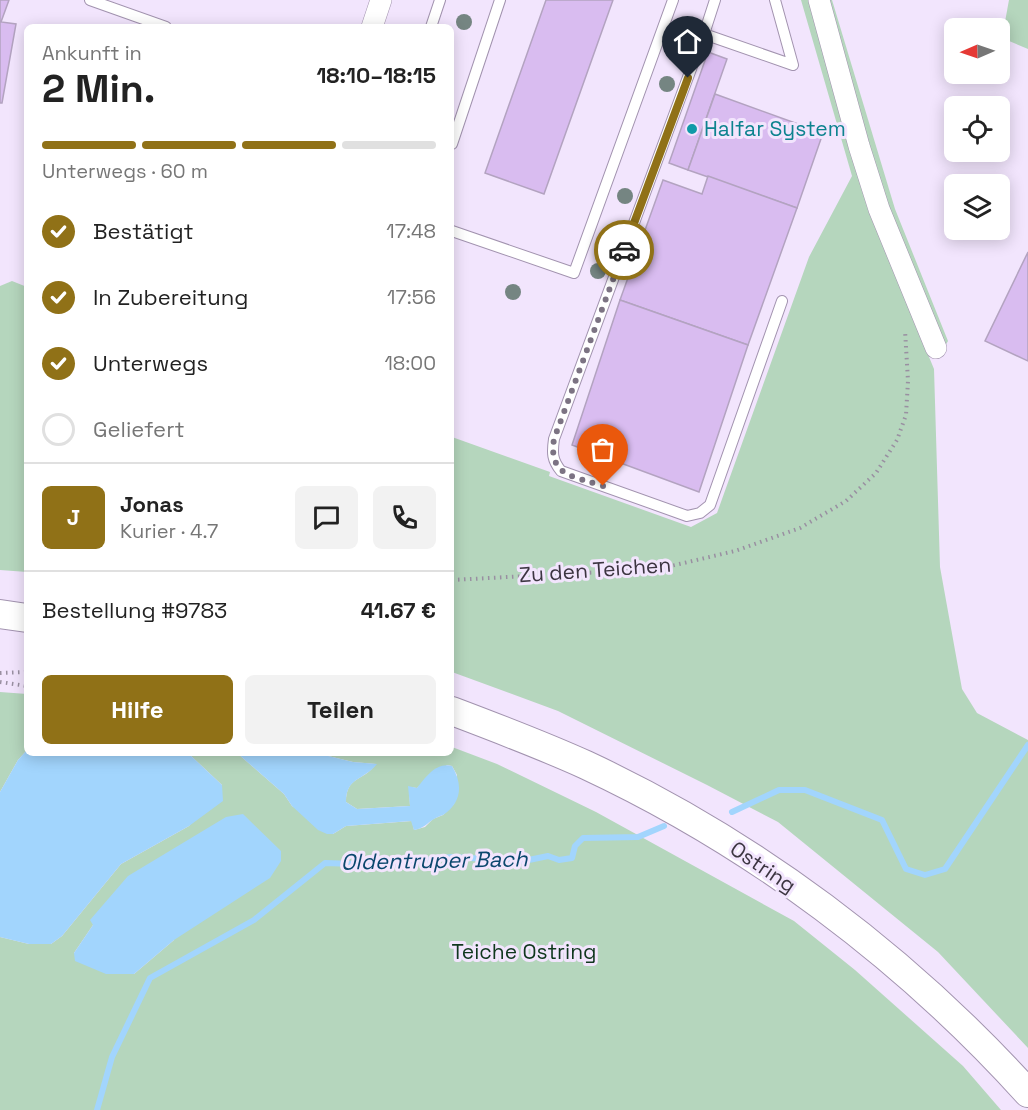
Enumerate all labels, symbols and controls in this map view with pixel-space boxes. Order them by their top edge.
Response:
pin [662,16,713,78]
north arrow [944,18,1010,84]
map controls [944,18,1010,240]
icon: home [671,25,704,58]
text: Ankunft in [42,40,142,66]
text: 18:10–18:15 [316,61,436,89]
text: 2 Min. [42,64,156,113]
button: locate [944,96,1010,162]
place label: Halfar System [704,115,846,142]
marker: Halfar System [685,122,699,136]
text: Unterwegs · 60 m [42,158,208,184]
button: layers [944,174,1010,240]
icon: check [42,215,75,248]
text: Bestätigt [93,217,194,245]
text: 17:48 [386,218,436,244]
courier [594,220,654,280]
icon: car [608,234,641,267]
icon: check [42,281,75,314]
text: In Zubereitung [93,283,248,311]
text: 17:56 [387,284,436,310]
icon: check [42,347,75,380]
text: Unterwegs [93,349,208,377]
text: 18:00 [384,350,436,376]
text: Geliefert [93,415,185,443]
pin [577,424,628,486]
icon: bag [586,433,619,466]
button: chat [295,486,358,549]
button: phone [373,486,436,549]
text: Jonas [120,490,184,518]
text: J [67,503,80,531]
text: Kurier · 4.7 [120,518,218,544]
street label: Zu den Teichen [518,551,672,588]
text: Bestellung #9783 [42,596,227,624]
text: 41.67 € [361,596,436,624]
button: Hilfe [42,675,233,744]
button: Teilen [245,675,436,744]
street label: Ostring [725,835,801,898]
water label: Oldentruper Bach [340,844,528,876]
park label: Teiche Ostring [451,938,597,965]

